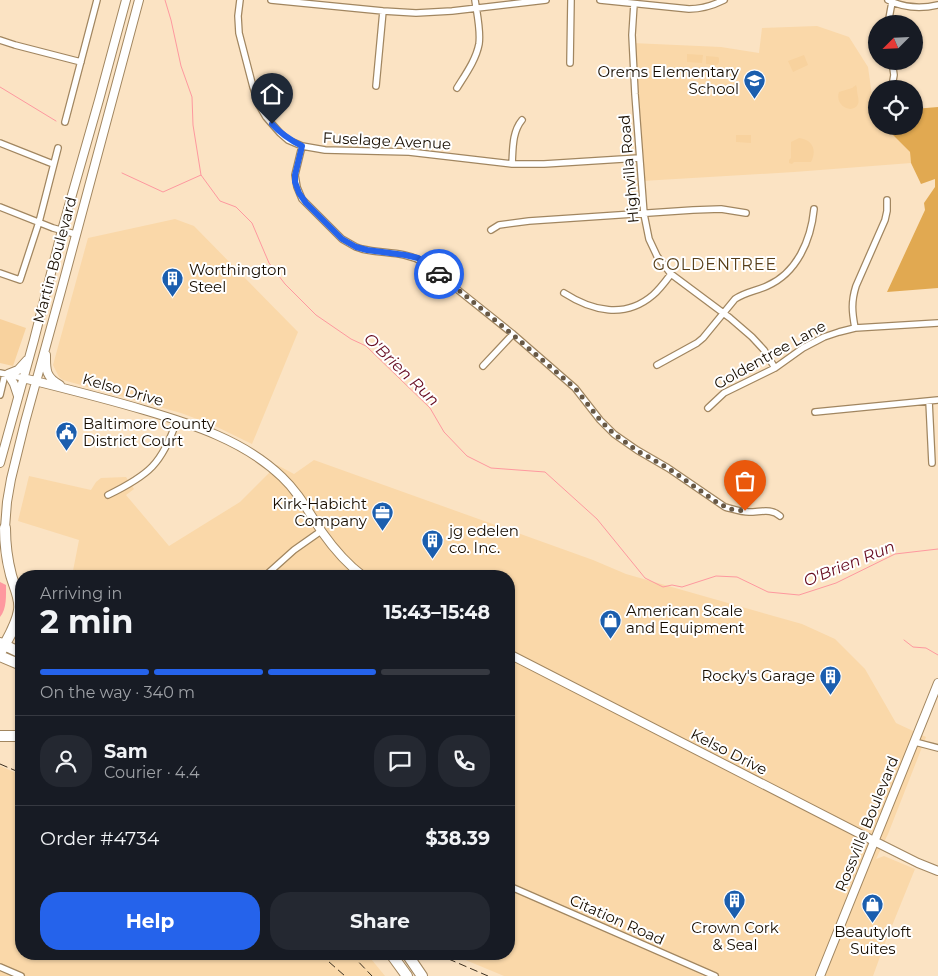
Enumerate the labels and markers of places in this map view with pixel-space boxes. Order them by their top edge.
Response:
place label: Orems Elementary School [597,62,740,98]
school or university icon: Orems Elementary School [743,69,767,100]
pin [251,73,293,124]
place label: Worthington Steel [189,260,287,296]
building icon: Worthington Steel [161,267,185,298]
place label: Baltimore County District Court [83,414,216,450]
public building icon: Baltimore County District Court [55,421,79,452]
pin [724,460,766,511]
place label: Kirk-Habicht Company [272,494,368,530]
office icon: Kirk-Habicht Company [371,501,395,532]
place label: jg edelen co. Inc. [447,521,519,557]
building icon: jg edelen co. Inc. [421,528,445,559]
place label: American Scale and Equipment [626,601,745,637]
shop icon: American Scale and Equipment [598,608,622,639]
building icon: Rocky's Garage [819,664,843,695]
place label: Rocky's Garage [701,666,815,685]
building icon: Crown Cork & Seal [723,888,747,919]
shop icon: Beautyloft Suites [861,892,885,923]
place label: Crown Cork & Seal [691,918,779,954]
place label: Beautyloft Suites [834,922,912,958]

